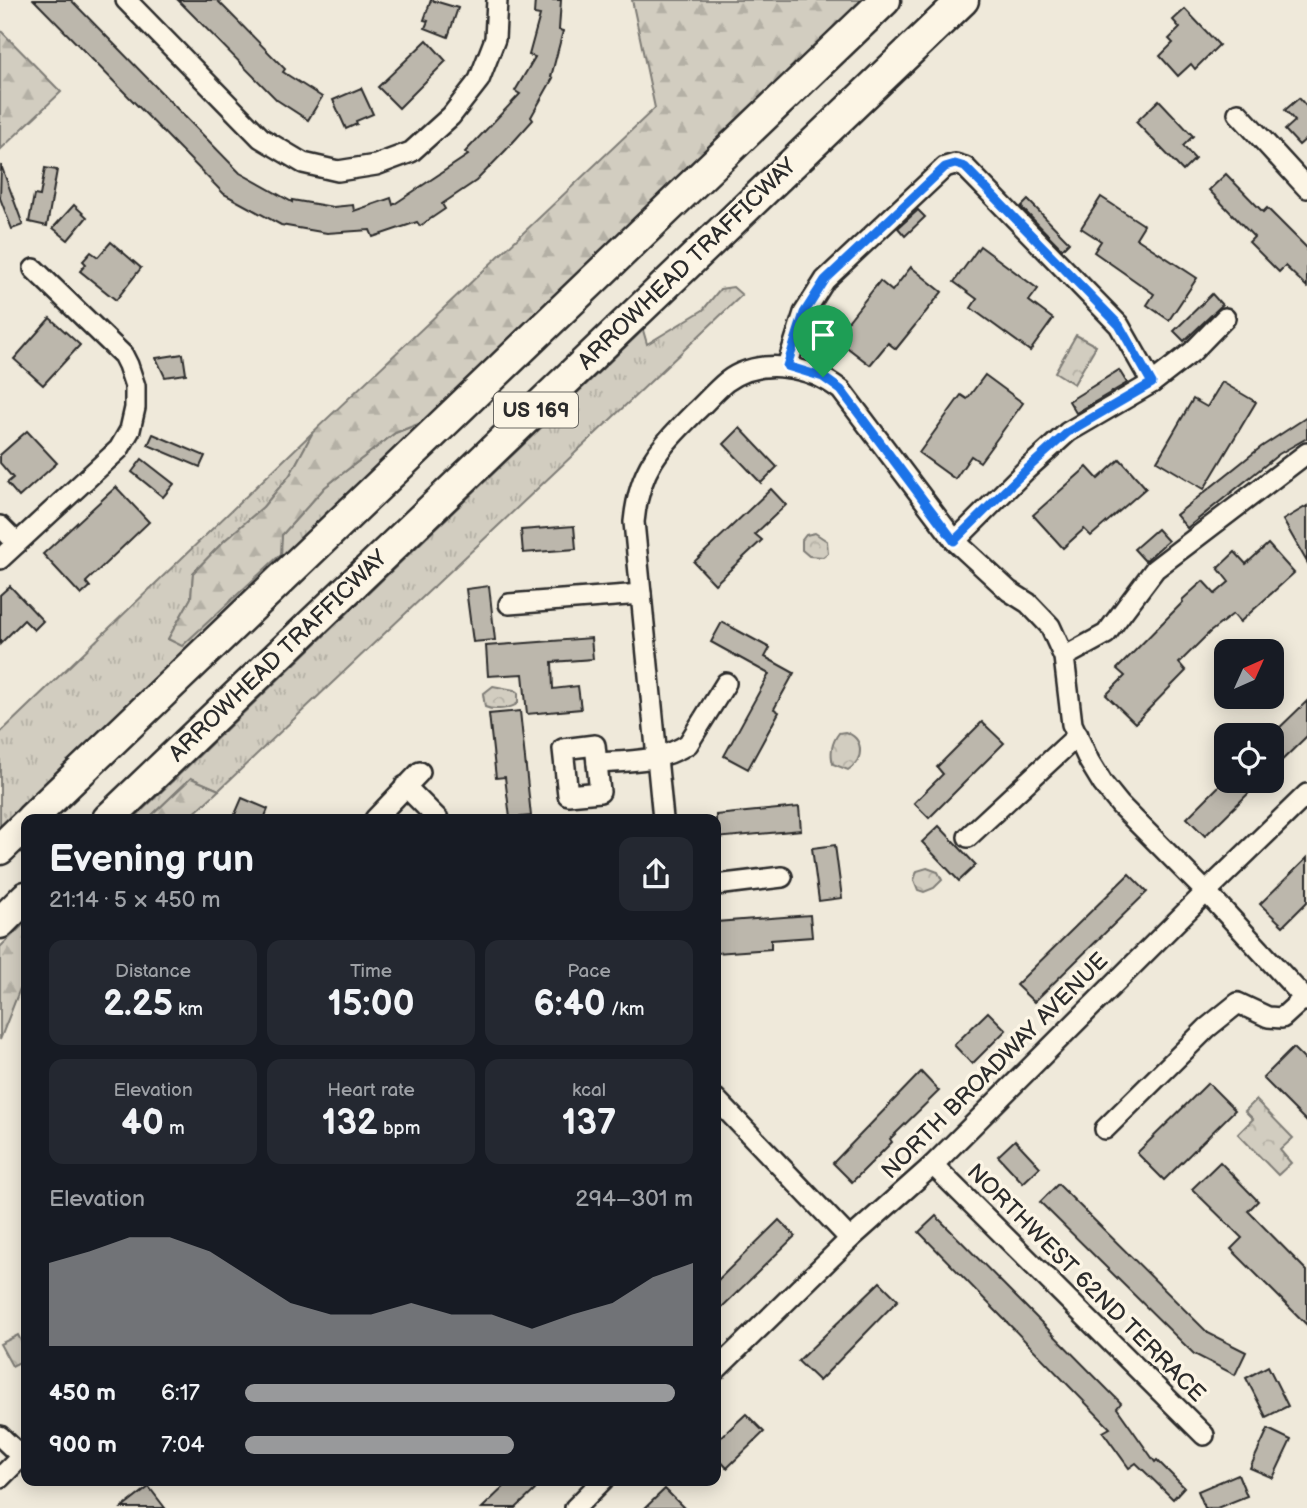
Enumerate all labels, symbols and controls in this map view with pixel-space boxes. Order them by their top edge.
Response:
street label: ARROWHEAD TRAFFICWAY [572,152,802,376]
pin [793,305,853,377]
icon: arrive [804,316,842,354]
road number: US 169 [494,392,578,428]
street label: ARROWHEAD TRAFFICWAY [163,544,393,768]
north arrow [1214,639,1284,709]
map controls [1214,639,1284,793]
button: locate [1214,723,1284,793]
text: Evening run [49,837,254,882]
button: share [619,837,693,911]
text: 21:14 · 5 × 450 m [49,886,221,914]
street label: NORTH BROADWAY AVENUE [876,947,1114,1185]
text: Distance [115,960,191,983]
text: Time [350,960,392,983]
text: Pace [567,960,611,983]
text: 2.25 [103,983,173,1026]
text: 15:00 [328,983,414,1026]
text: 6:40 [534,983,606,1026]
text: km [173,998,203,1021]
text: /km [606,998,644,1021]
text: Elevation [113,1079,193,1102]
text: Heart rate [327,1079,415,1102]
text: kcal [572,1079,606,1102]
text: 40 [121,1102,164,1145]
text: 132 [322,1102,378,1145]
text: 137 [562,1102,616,1145]
text: m [164,1117,185,1140]
text: bpm [378,1117,420,1140]
street label: NORTHWEST 62ND TERRACE [961,1158,1211,1408]
text: Elevation [49,1185,145,1213]
text: 294–301 m [575,1185,693,1213]
text: 450 m [49,1379,116,1407]
text: 6:17 [161,1379,200,1407]
text: 900 m [49,1431,117,1459]
text: 7:04 [161,1431,205,1459]

